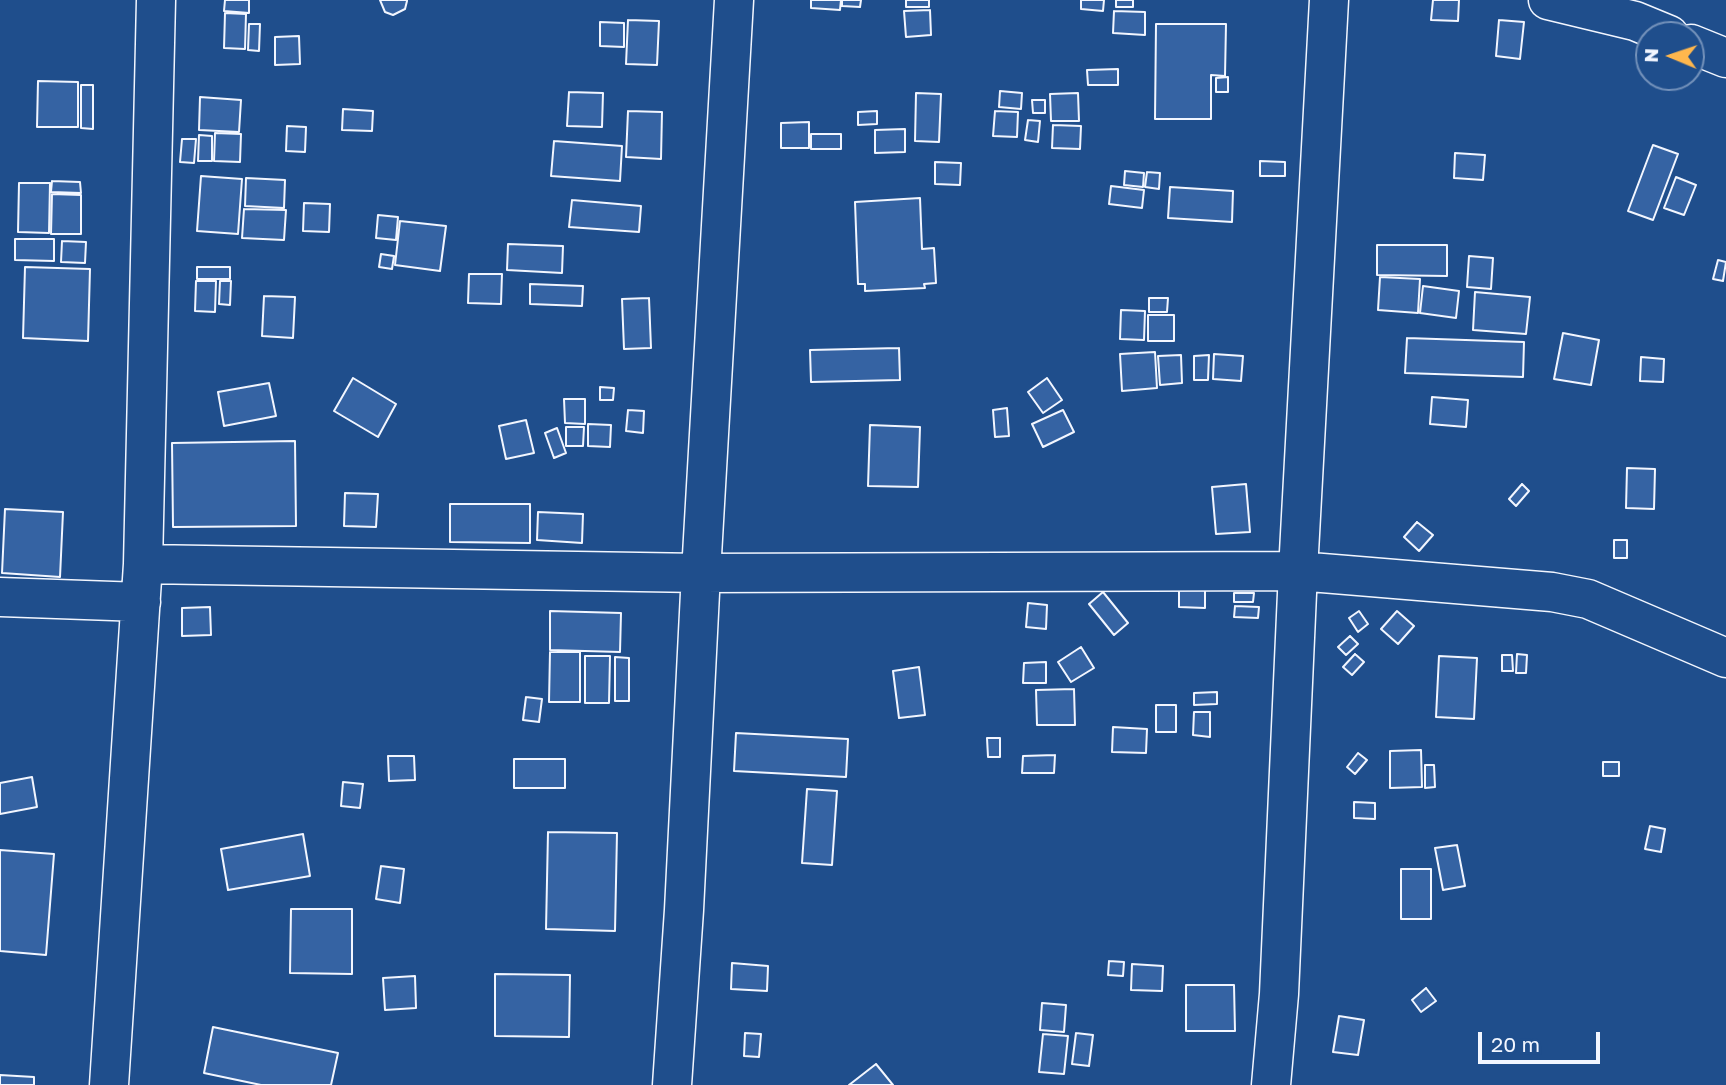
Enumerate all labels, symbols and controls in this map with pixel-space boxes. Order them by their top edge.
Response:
north arrow [1635,21,1705,91]
text: N [1639,48,1662,63]
scale bar [1481,1018,1604,1062]
text: 20 m [1491,1031,1540,1057]

